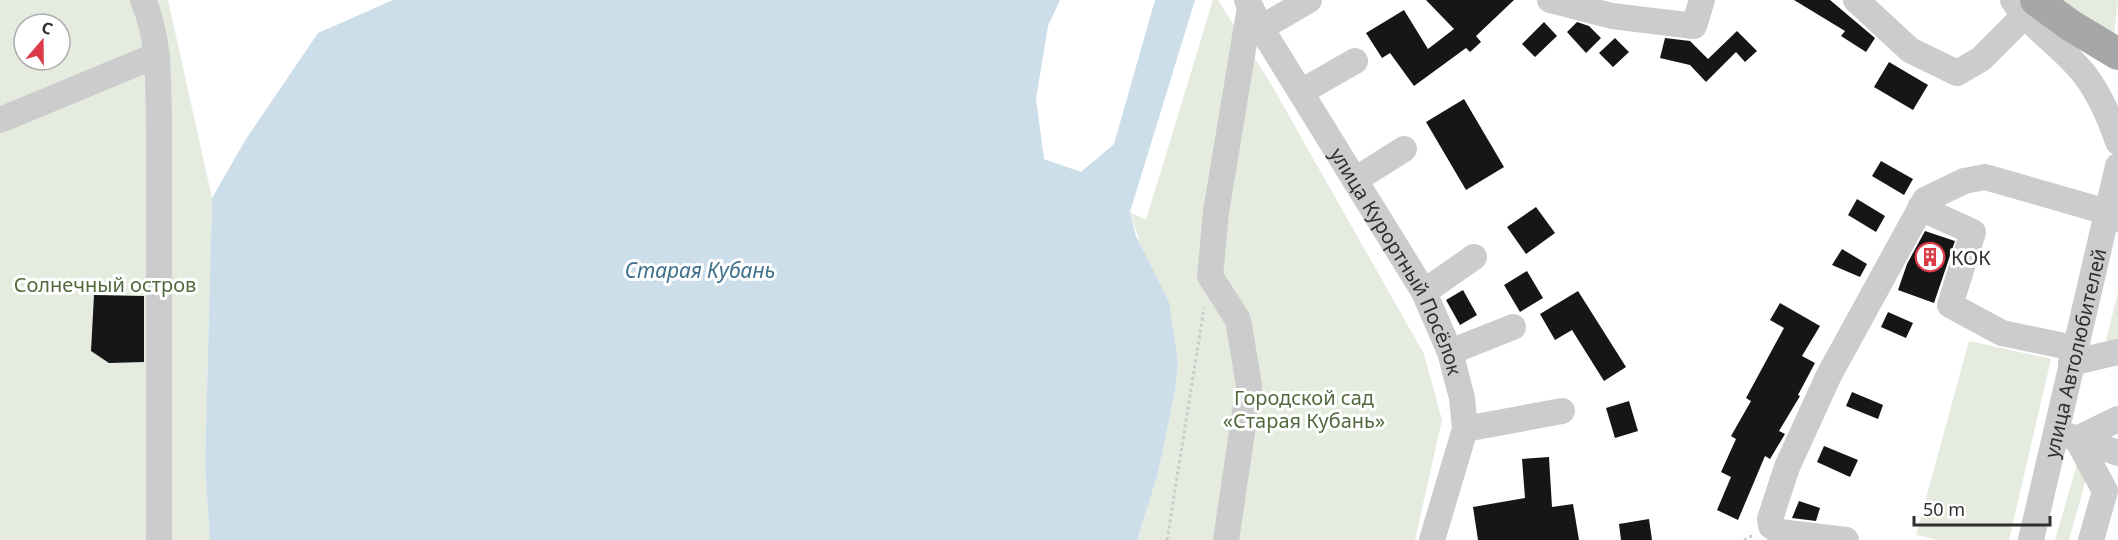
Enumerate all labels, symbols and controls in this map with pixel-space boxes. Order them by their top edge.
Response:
north arrow [12,12,72,72]
text: С [39,16,56,40]
street label: улица Курортный Посёлок [1324,142,1469,378]
building icon: КОК [1914,241,1946,273]
place label: КОК [1951,244,1991,271]
street label: улица Автолюбителей [2037,246,2112,460]
water label: Старая Кубань [625,256,775,284]
park label: Солнечный остров [14,271,196,298]
park label: Городской сад «Старая Кубань» [1223,384,1385,434]
scale bar [1914,489,2050,527]
text: 50 m [1923,497,1965,521]

